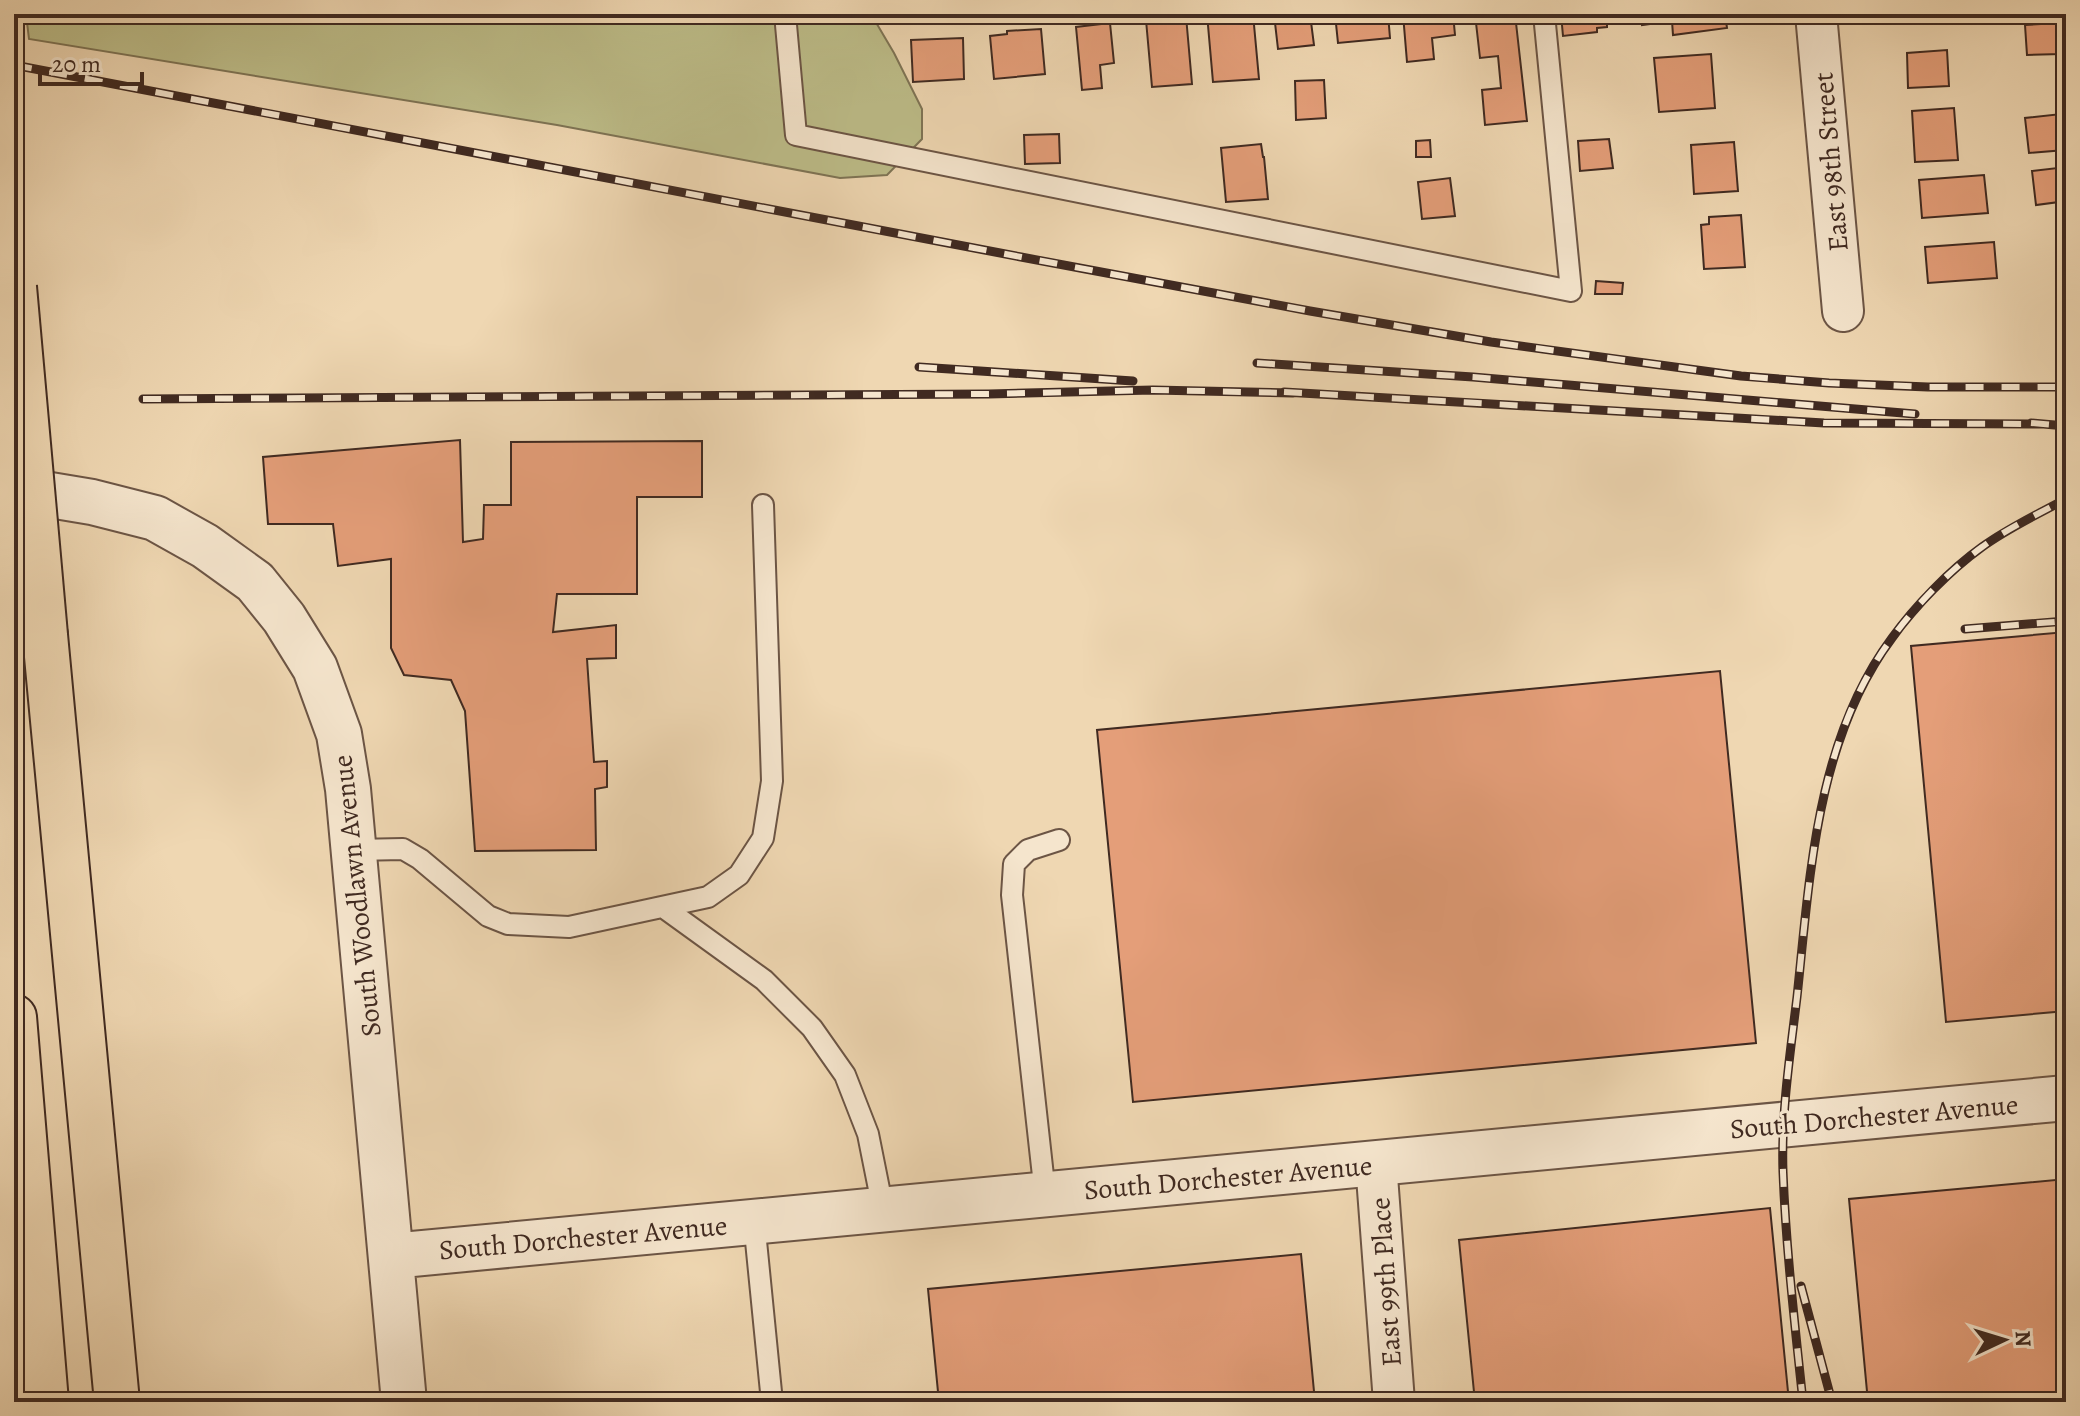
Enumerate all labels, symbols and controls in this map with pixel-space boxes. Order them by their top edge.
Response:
scale bar [40,36,142,86]
text: 20 m [52,48,101,80]
street label: East 98th Street [1804,71,1858,253]
street label: South Woodlawn Avenue [323,753,391,1039]
street label: South Dorchester Avenue [1728,1085,2020,1149]
street label: South Dorchester Avenue [1082,1146,1374,1210]
street label: East 99th Place [1361,1196,1411,1368]
street label: South Dorchester Avenue [437,1206,729,1270]
north arrow [1964,1300,2044,1380]
text: N [2007,1330,2038,1348]

